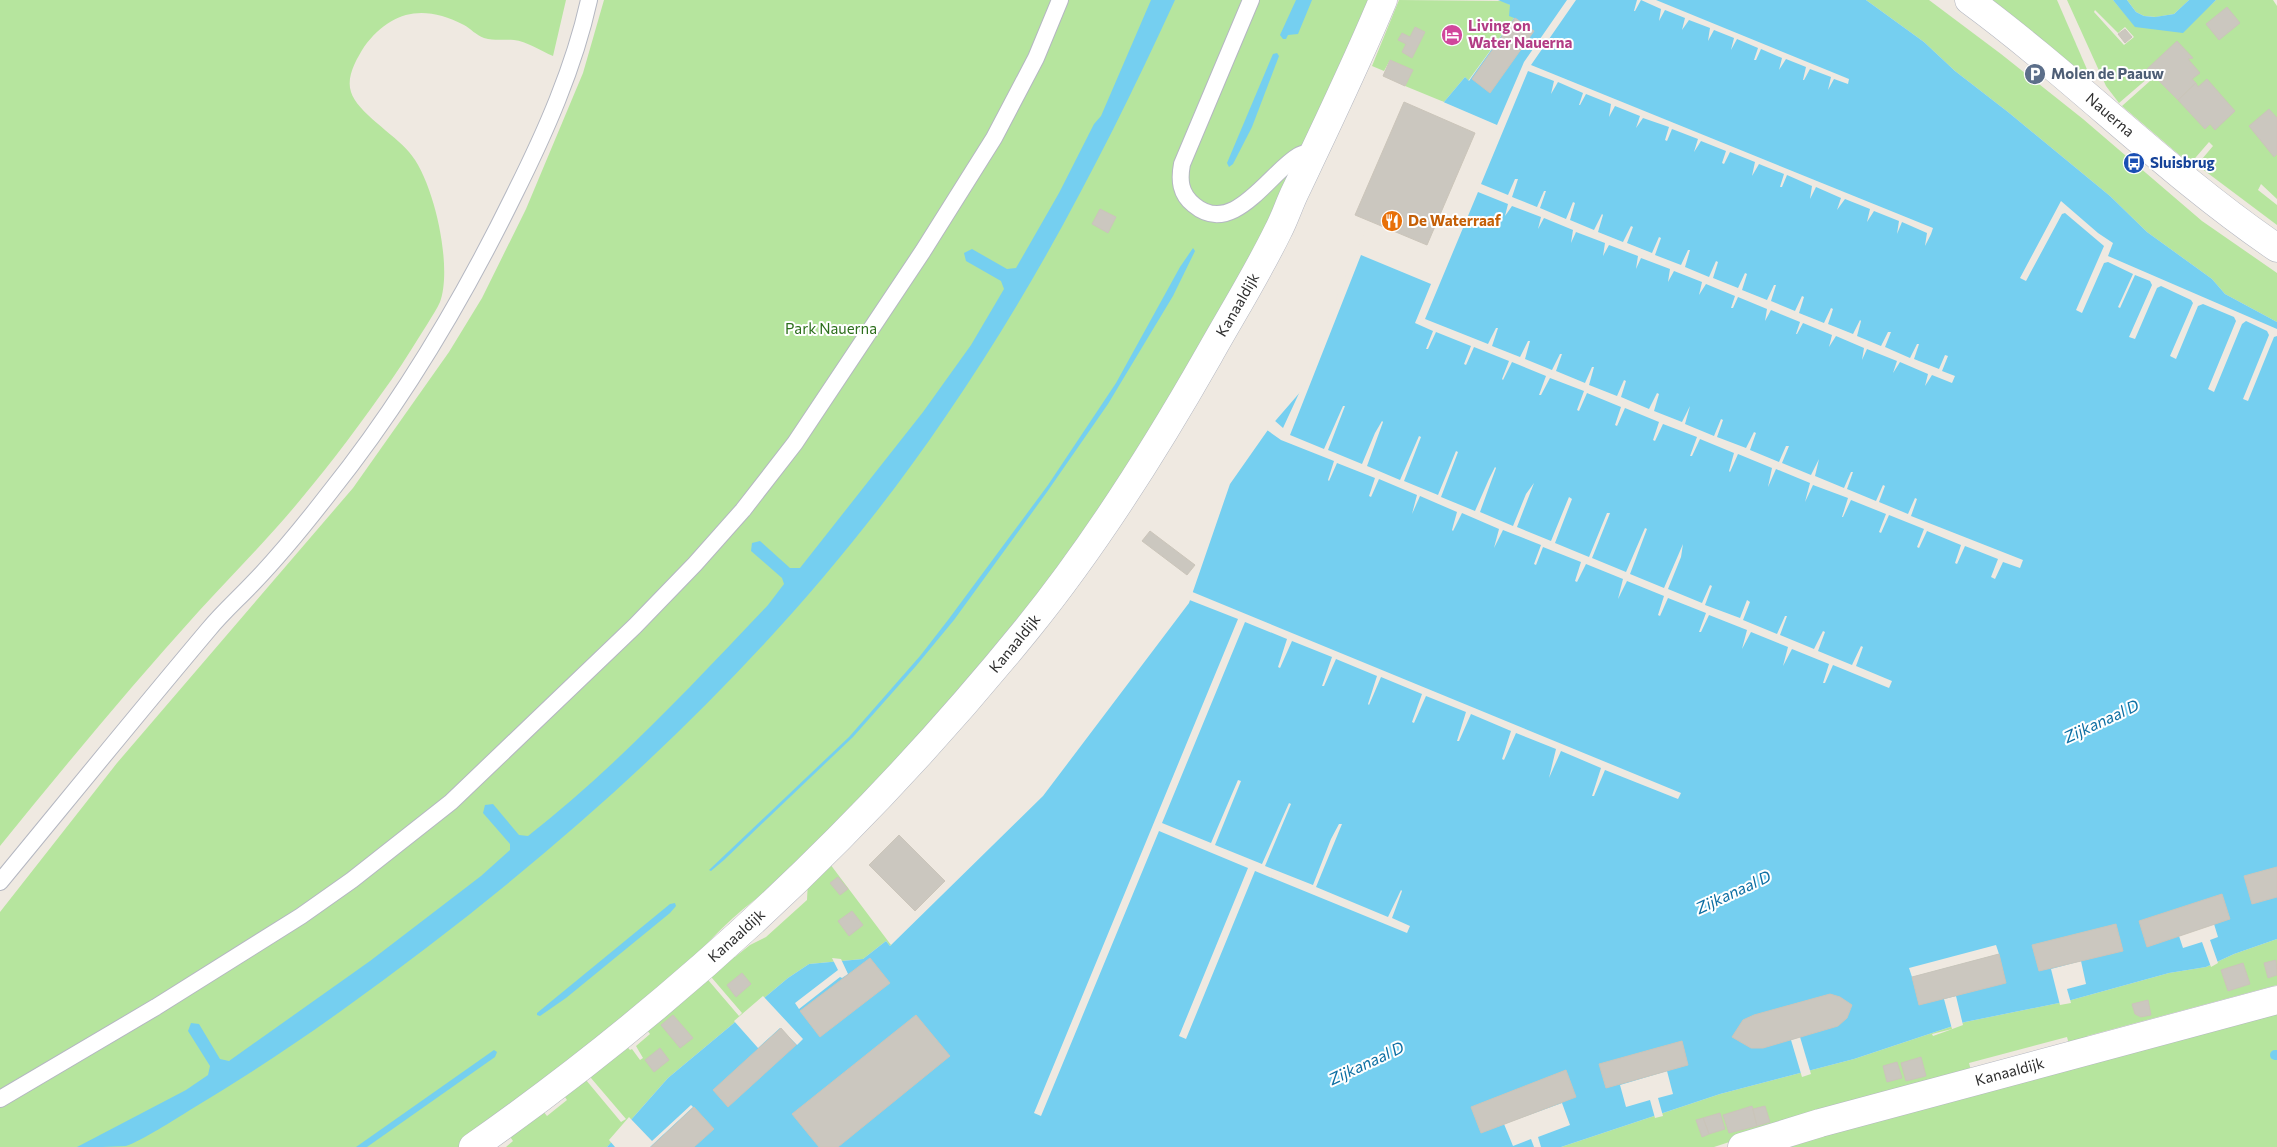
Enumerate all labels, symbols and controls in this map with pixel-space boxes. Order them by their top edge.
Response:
place label: Living on Water Nauerna [1468,16,1572,51]
hotel icon: Living on Water Nauerna [1440,23,1464,47]
parking icon: Molen de Paauw [2023,62,2047,86]
place label: Molen de Paauw [2051,64,2164,82]
street label: Nauerna [2083,89,2138,140]
bus stop icon: Sluisbrug [2122,151,2146,175]
place label: Sluisbrug [2150,153,2215,171]
restaurant icon: De Waterraaf [1380,209,1404,233]
place label: De Waterraaf [1408,211,1502,229]
street label: Kanaaldijk [1211,269,1262,339]
park label: Park Nauerna [785,319,877,337]
street label: Kanaaldijk [985,610,1044,676]
water label: Zijkanaal D [2059,695,2142,747]
water label: Zijkanaal D [1691,866,1774,918]
street label: Kanaaldijk [704,905,768,965]
water label: Zijkanaal D [1324,1037,1407,1089]
street label: Kanaaldijk [1973,1053,2046,1089]

